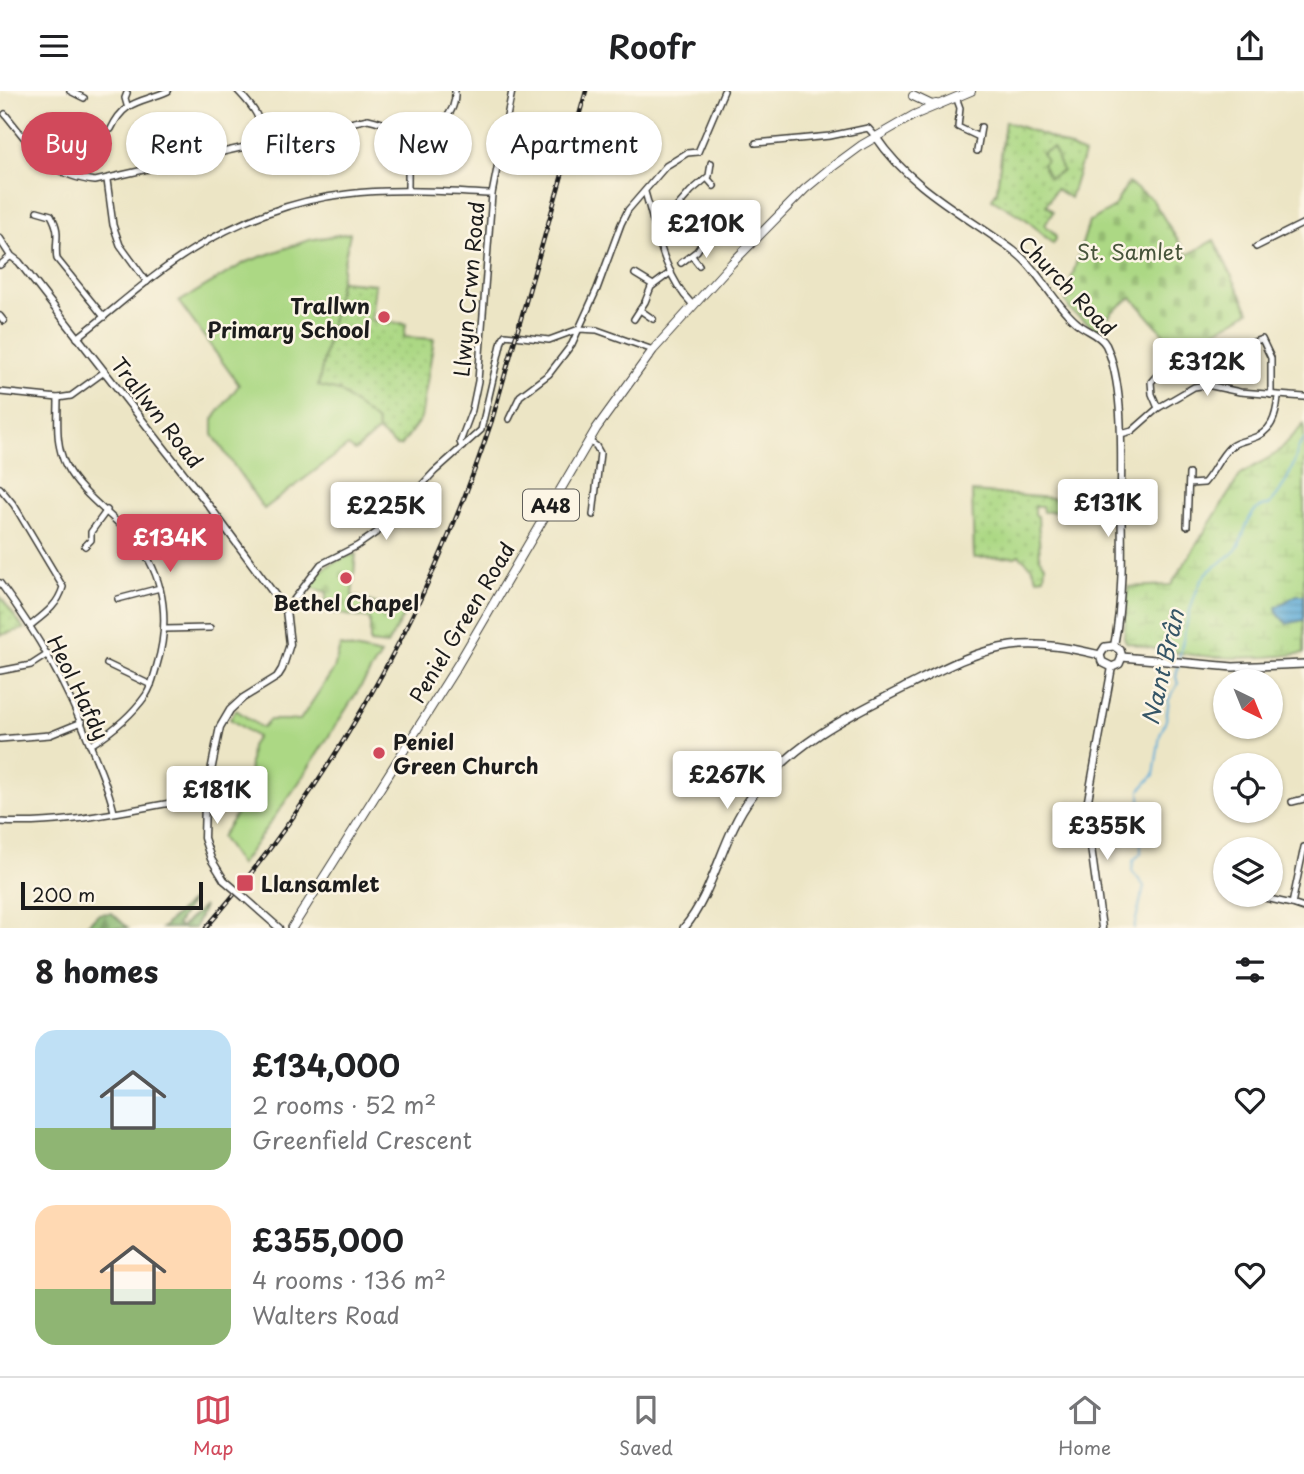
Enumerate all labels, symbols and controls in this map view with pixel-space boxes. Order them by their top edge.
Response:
text: Roofr [608,22,696,70]
icon: menu [35,27,73,65]
icon: share [1231,27,1269,65]
chip: Buy [21,112,112,175]
chip: Rent [126,112,227,175]
chip: Filters [241,112,360,175]
chip: New [374,112,472,175]
chip: Apartment [486,112,662,175]
street label: Llwyn Crwn Road [444,200,492,378]
pin: £210K [657,201,755,260]
text: £210K [668,205,744,240]
street label: Church Road [1011,227,1125,343]
park label: St. Samlet [1077,235,1183,267]
place label: Trallwn Primary School [207,289,370,345]
marker: Trallwn Primary School [376,309,392,325]
pin: £312K [1158,338,1256,398]
text: £312K [1169,343,1245,378]
street label: Trallwn Road [104,350,212,474]
pin: £131K [1059,479,1157,539]
pin: £225K [337,483,435,542]
text: £131K [1074,484,1142,519]
text: £225K [347,487,425,522]
road number: A48 [523,489,579,521]
pin: £134K [121,515,219,574]
text: £134K [133,519,207,554]
street label: Peniel Green Road [400,535,522,709]
marker: Bethel Chapel [338,570,354,586]
place label: Bethel Chapel [273,586,419,618]
water label: Nant Brân [1132,605,1192,728]
street label: Heol Hafdy [40,629,118,745]
north arrow [1213,669,1283,739]
map controls [1213,669,1283,907]
place label: Peniel Green Church [393,725,539,781]
marker: Peniel Green Church [371,745,387,761]
pin: £267K [678,751,776,811]
button: locate [1213,753,1283,823]
text: £267K [689,756,765,791]
pin: £181K [168,767,266,826]
text: £181K [183,771,251,806]
pin: £355K [1058,803,1156,862]
text: £355K [1068,807,1146,842]
button: layers [1213,837,1283,907]
place label: Llansamlet [261,867,380,899]
marker: Llansamlet [235,873,255,893]
scale bar [21,879,203,911]
text: 200 m [32,880,95,908]
text: 8 homes [35,948,158,993]
icon: filters [1231,951,1269,989]
text: £134,000 [252,1042,400,1087]
icon: home [91,1058,175,1142]
icon: heart [1231,1081,1269,1119]
text: 2 rooms · 52 m² [252,1087,436,1122]
text: Greenfield Crescent [252,1122,472,1157]
text: £355,000 [252,1217,404,1262]
icon: home [91,1233,175,1317]
icon: heart [1231,1256,1269,1294]
text: 4 rooms · 136 m² [252,1262,446,1297]
text: Walters Road [252,1297,400,1332]
tab: Map [193,1391,233,1461]
tab: Saved [619,1391,673,1461]
tab: Home [1058,1391,1111,1461]

